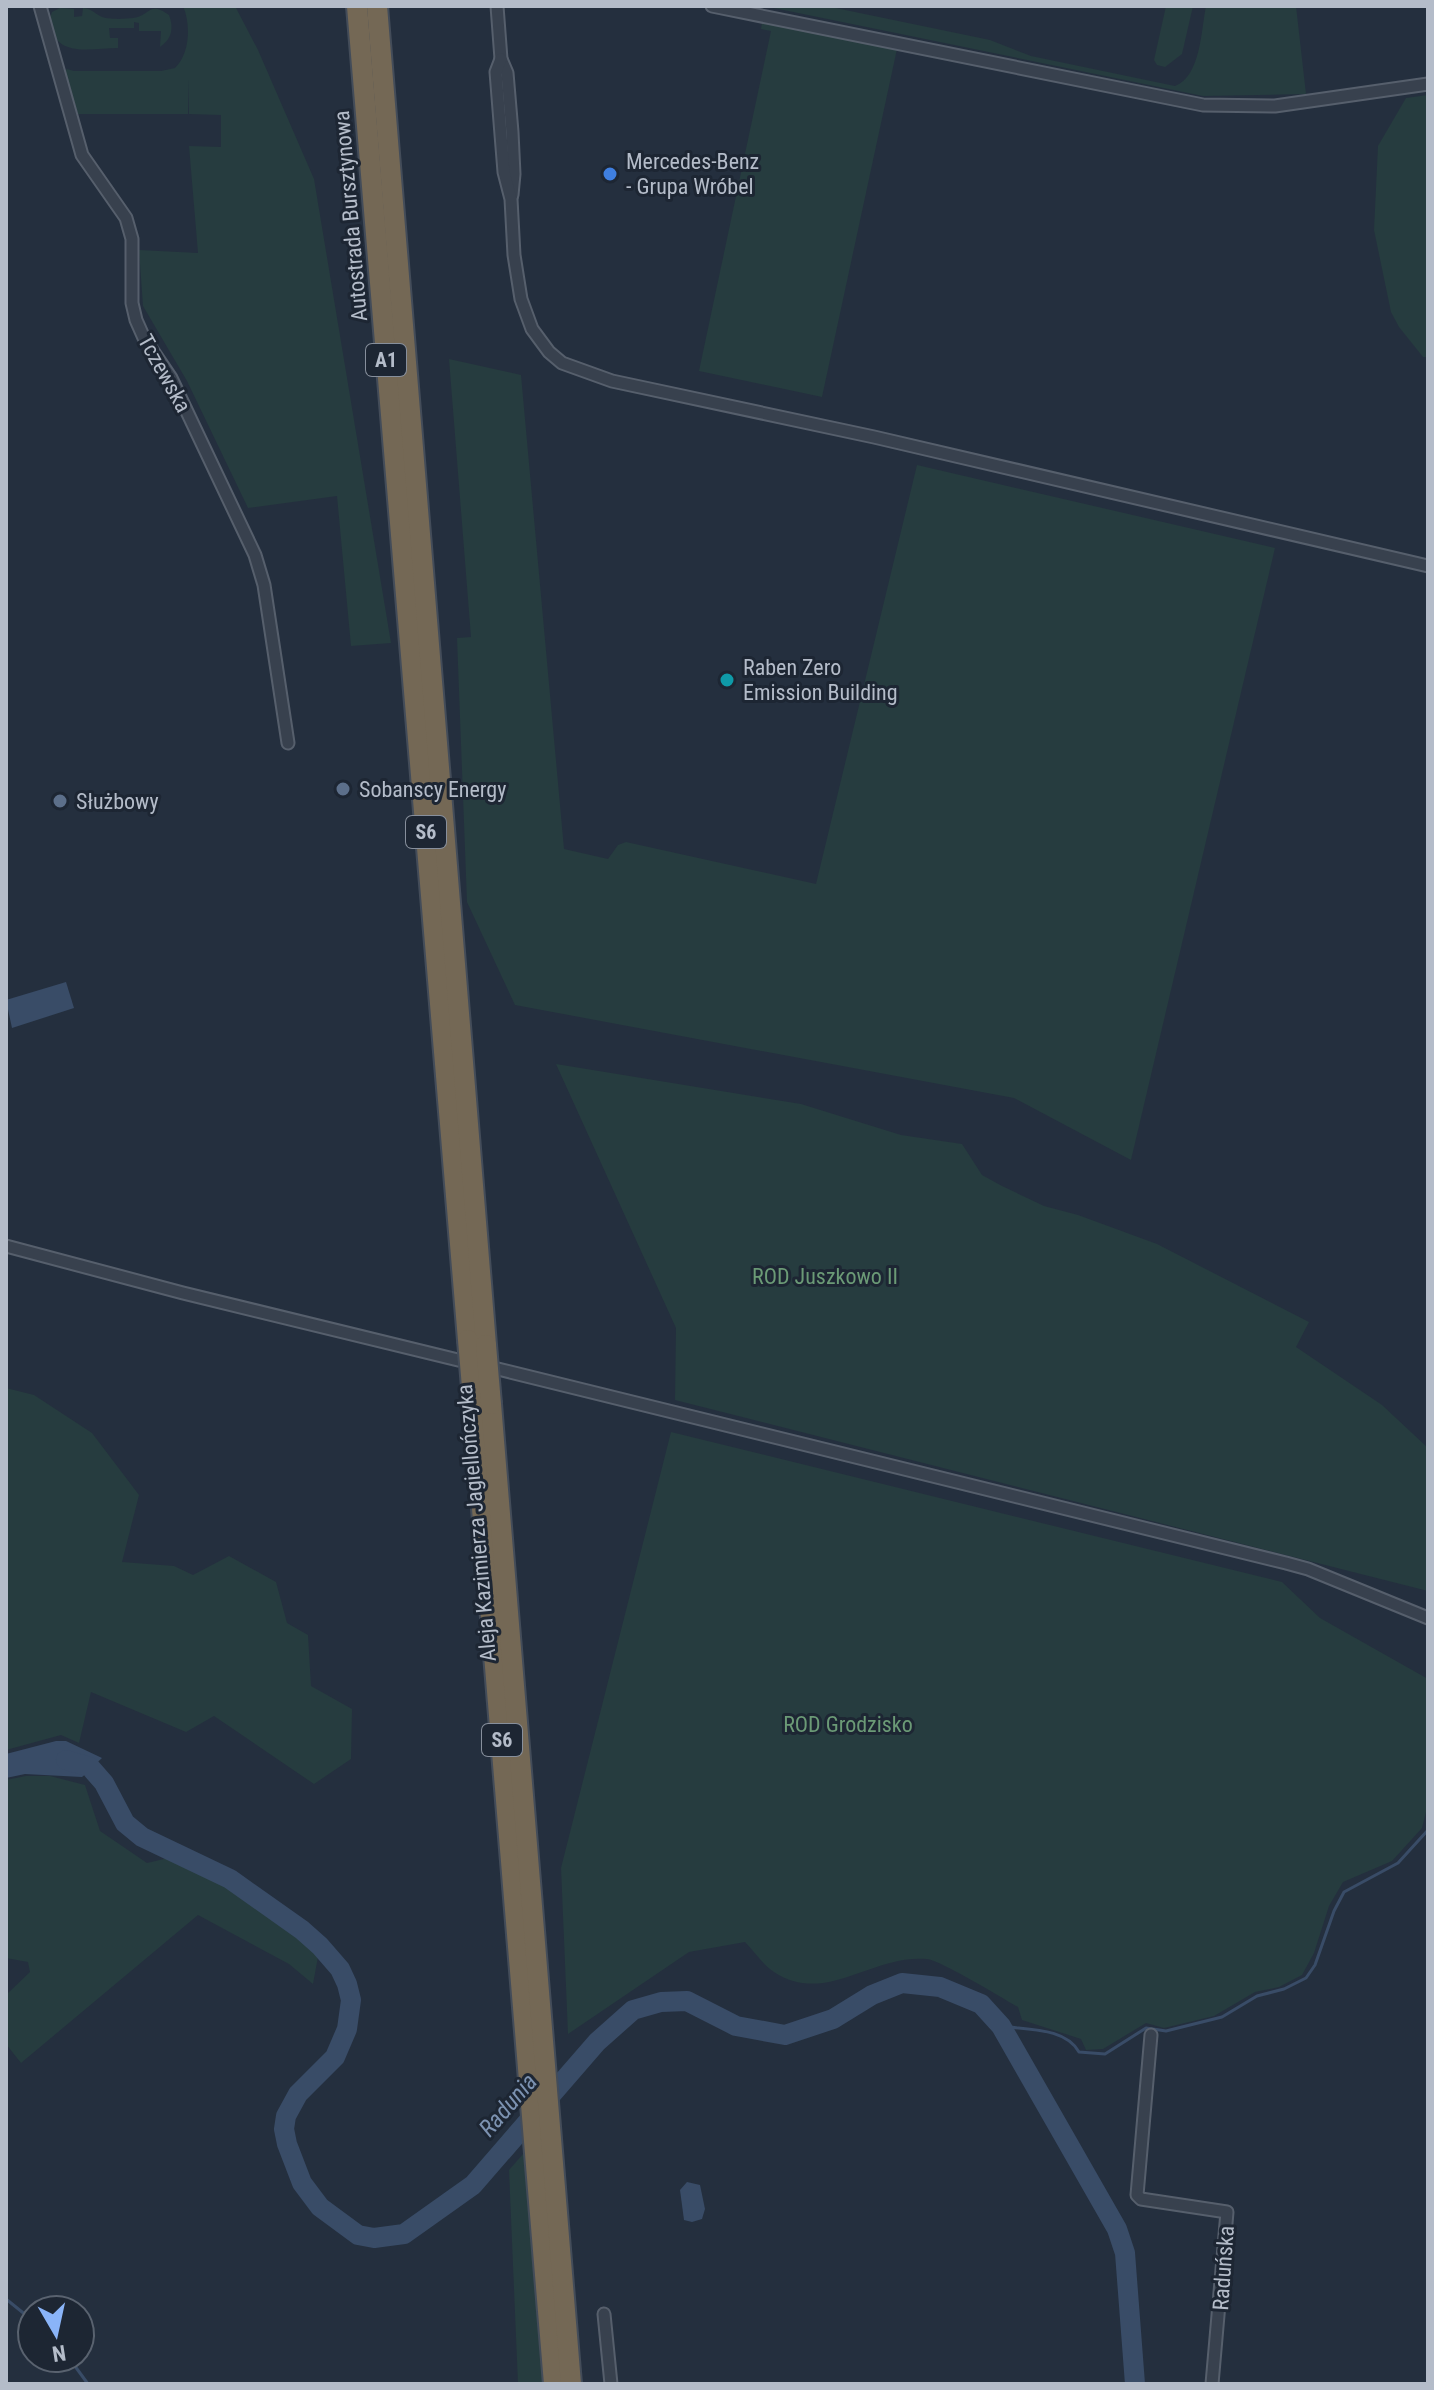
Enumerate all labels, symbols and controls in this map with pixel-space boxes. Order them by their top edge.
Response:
street label: Autostrada Bursztynowa [329,109,372,322]
place label: Mercedes-Benz - Grupa Wróbel [626,149,759,199]
marker: Mercedes-Benz - Grupa Wróbel [601,165,619,183]
street label: Tczewska [133,330,196,417]
road number: A1 [366,344,406,376]
place label: Raben Zero Emission Building [743,655,898,705]
marker: Raben Zero Emission Building [718,671,736,689]
place label: Sobanscy Energy [359,777,506,802]
marker: Sobanscy Energy [334,780,352,798]
place label: Służbowy [76,789,159,814]
marker: Służbowy [51,792,69,810]
road number: S6 [406,816,446,848]
park label: ROD Juszkowo II [752,1264,898,1289]
street label: Aleja Kazimierza Jagiellończyka [452,1383,501,1663]
park label: ROD Grodzisko [783,1712,913,1737]
road number: S6 [482,1724,522,1756]
water label: Radunia [473,2068,543,2142]
street label: Raduńska [1208,2225,1239,2311]
north arrow [16,2294,96,2374]
text: N [50,2340,68,2367]

